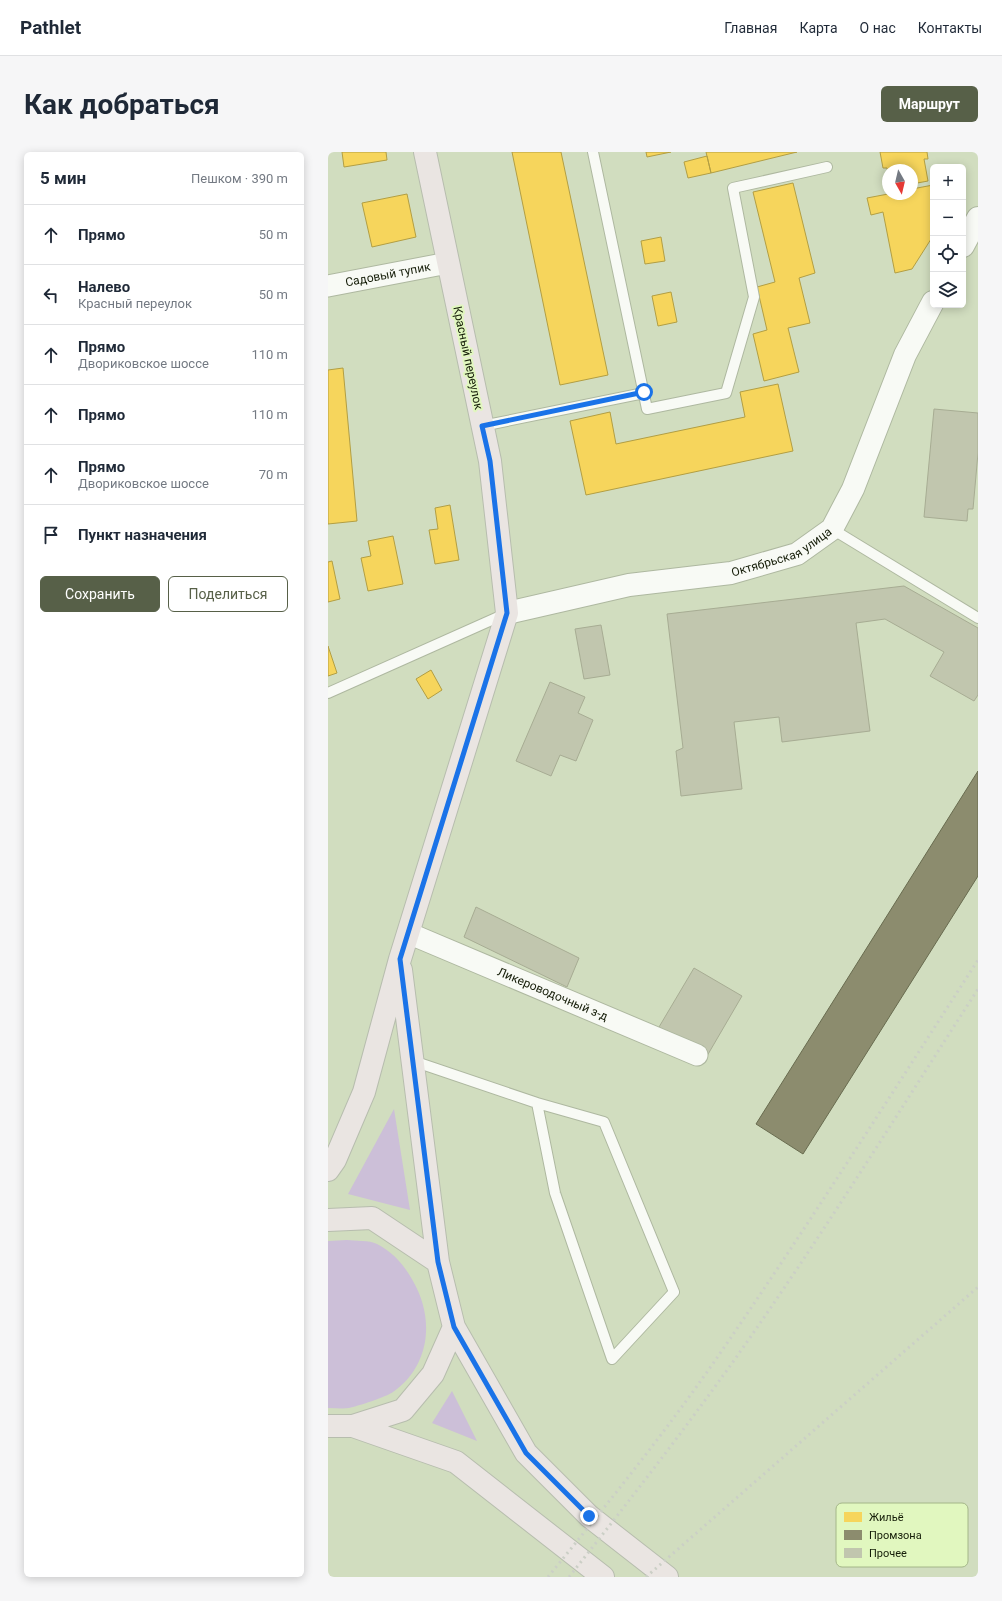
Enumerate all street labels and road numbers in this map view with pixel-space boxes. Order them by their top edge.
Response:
street label: Садовый тупик [344,259,432,290]
street label: Красный переулок [450,305,486,411]
street label: Октябрьская улица [730,525,834,580]
street label: Ликероводочный з-д [495,965,610,1024]

